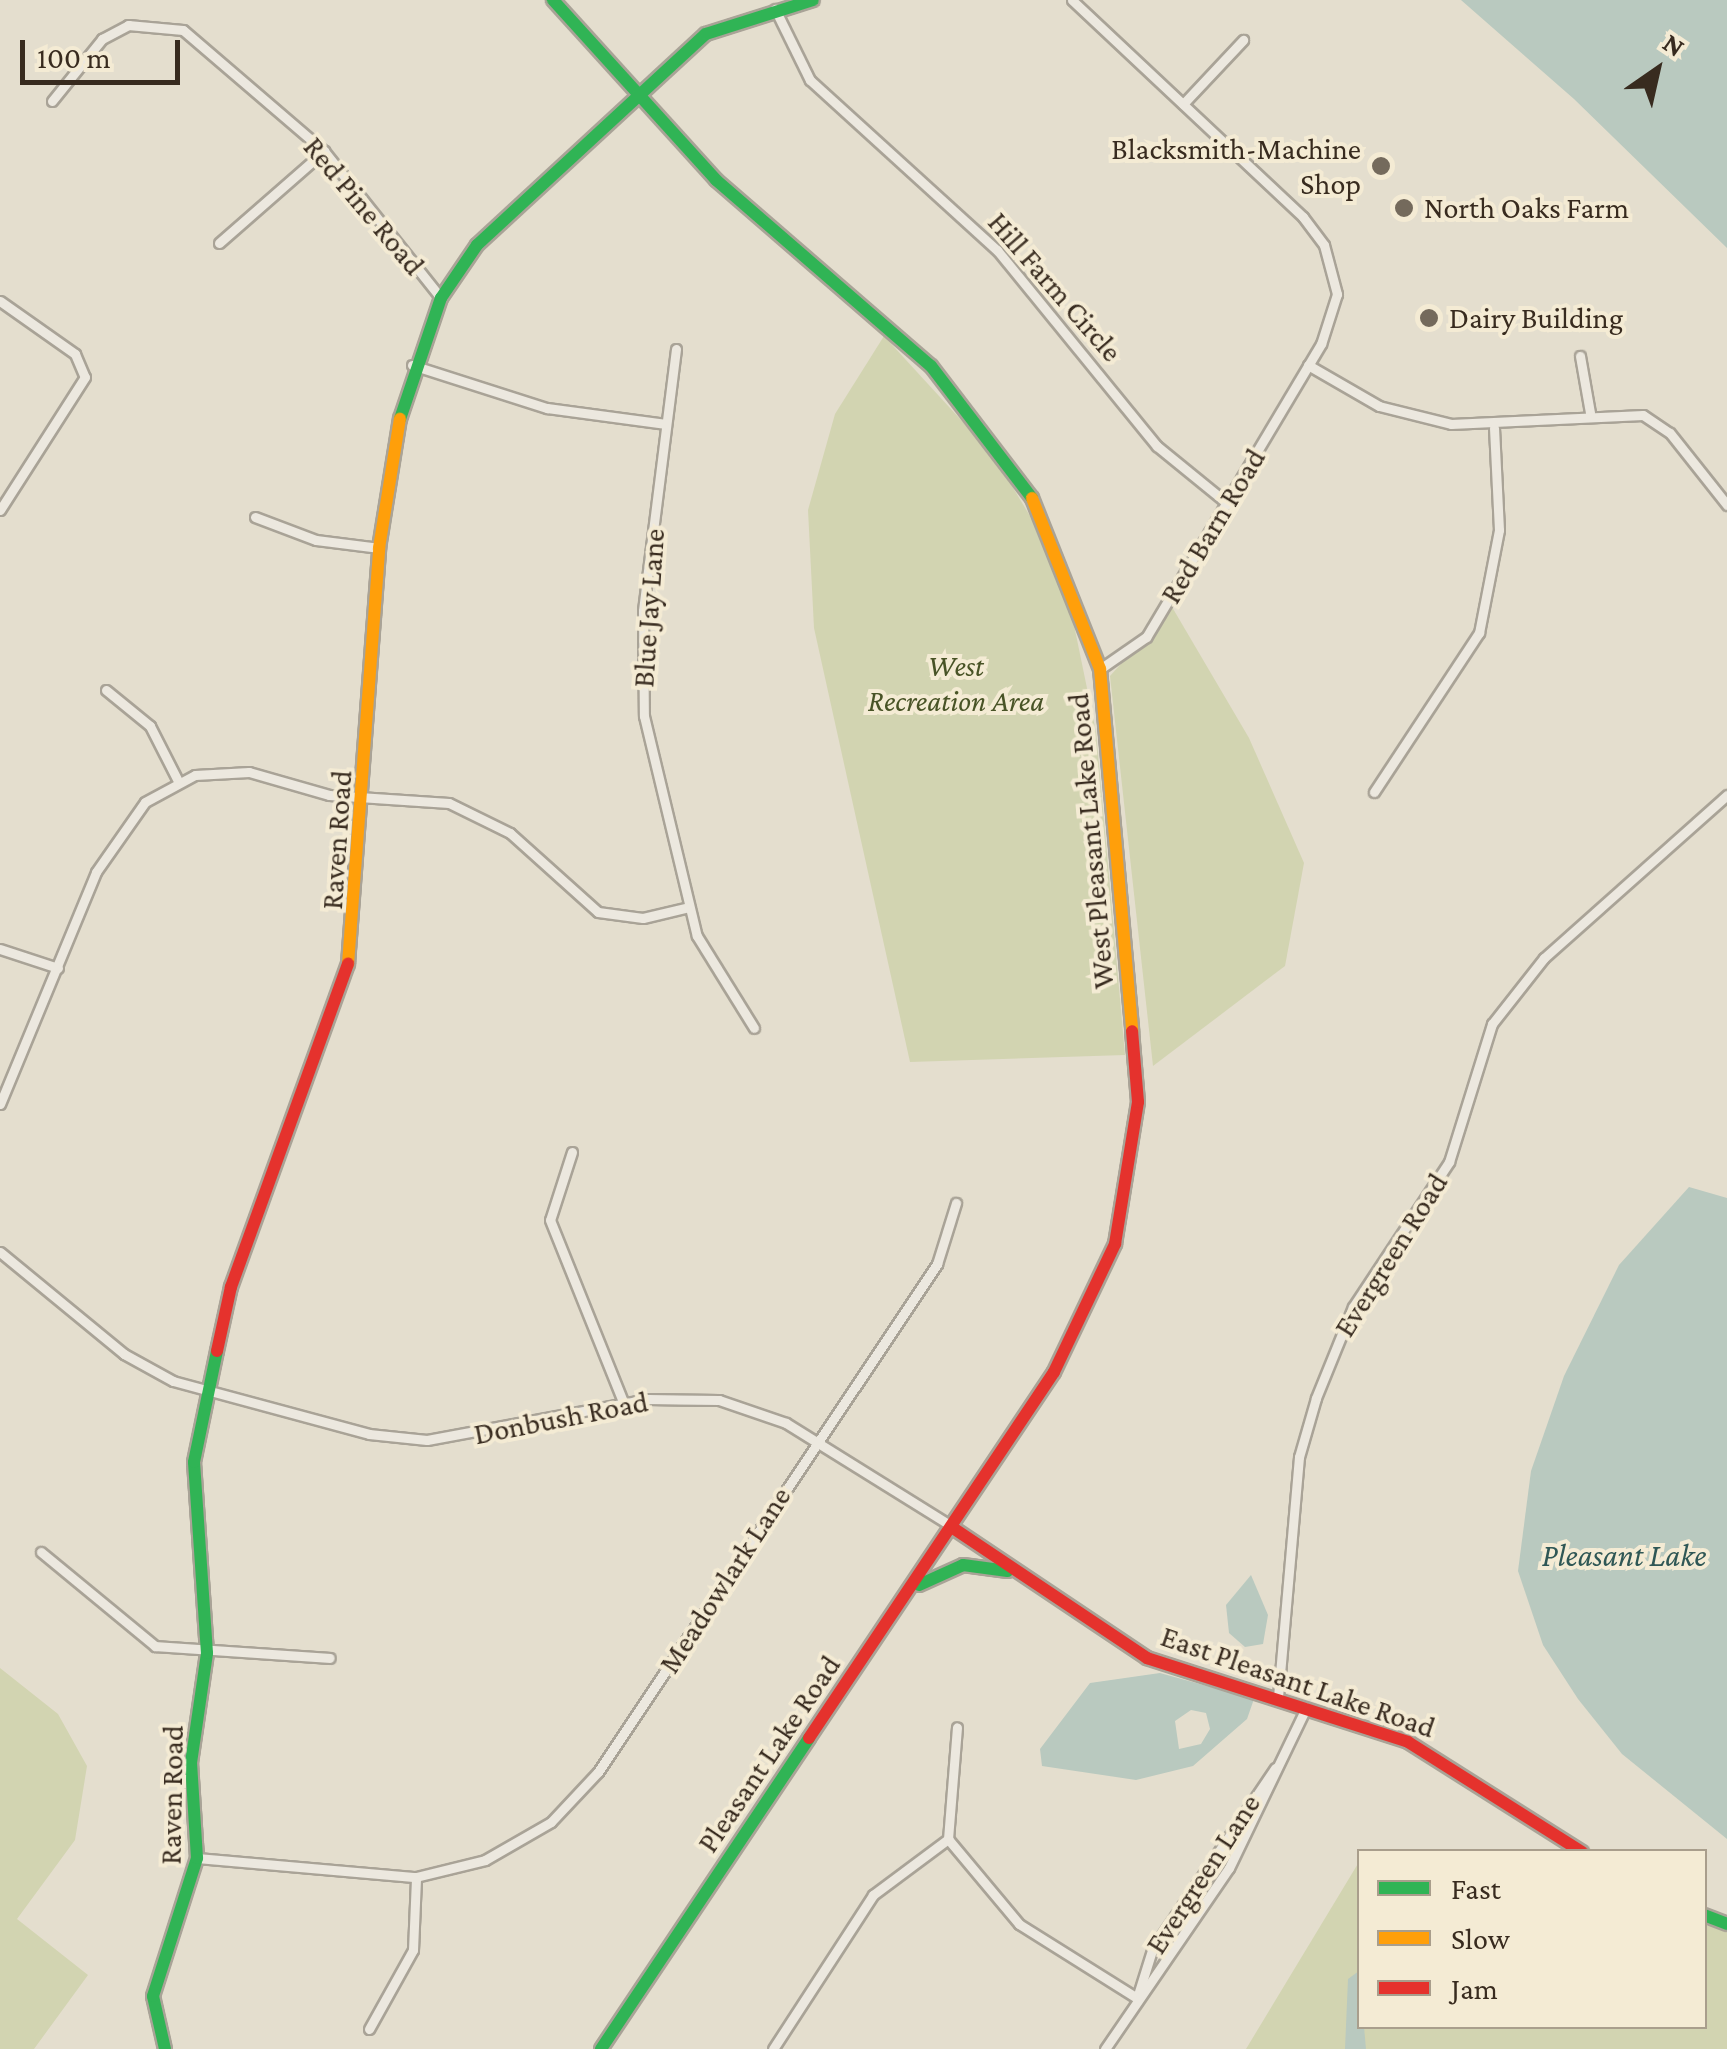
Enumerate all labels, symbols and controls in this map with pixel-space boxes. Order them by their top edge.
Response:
scale bar [25,20,185,82]
north arrow [1607,20,1707,120]
text: N [1657,27,1691,63]
text: 100 m [37,41,111,74]
street label: Red Pine Road [296,130,432,282]
place label: Blacksmith-Machine Shop [1111,131,1361,202]
marker: Blacksmith-Machine Shop [1370,155,1392,177]
place label: North Oaks Farm [1424,190,1629,226]
marker: North Oaks Farm [1393,197,1415,219]
street label: Hill Farm Circle [980,205,1130,369]
place label: Dairy Building [1449,300,1623,336]
marker: Dairy Building [1418,307,1440,329]
street label: Red Barn Road [1153,442,1273,610]
street label: Blue Jay Lane [625,527,673,689]
park label: West Recreation Area [868,648,1044,718]
street label: West Pleasant Lake Road [1060,692,1122,990]
street label: Raven Road [314,769,360,911]
street label: Evergreen Road [1326,1167,1456,1343]
street label: Donbush Road [471,1383,651,1453]
street label: Meadowlark Lane [651,1480,799,1680]
water label: Pleasant Lake [1542,1536,1706,1574]
street label: East Pleasant Lake Road [1156,1618,1440,1746]
street label: Pleasant Lake Road [690,1649,848,1859]
street label: Raven Road [153,1725,191,1865]
street label: Evergreen Lane [1138,1787,1268,1961]
legend [1357,1849,1707,2029]
text: Fast [1451,1872,1501,1905]
text: Slow [1451,1922,1510,1955]
text: Jam [1451,1972,1498,2005]

